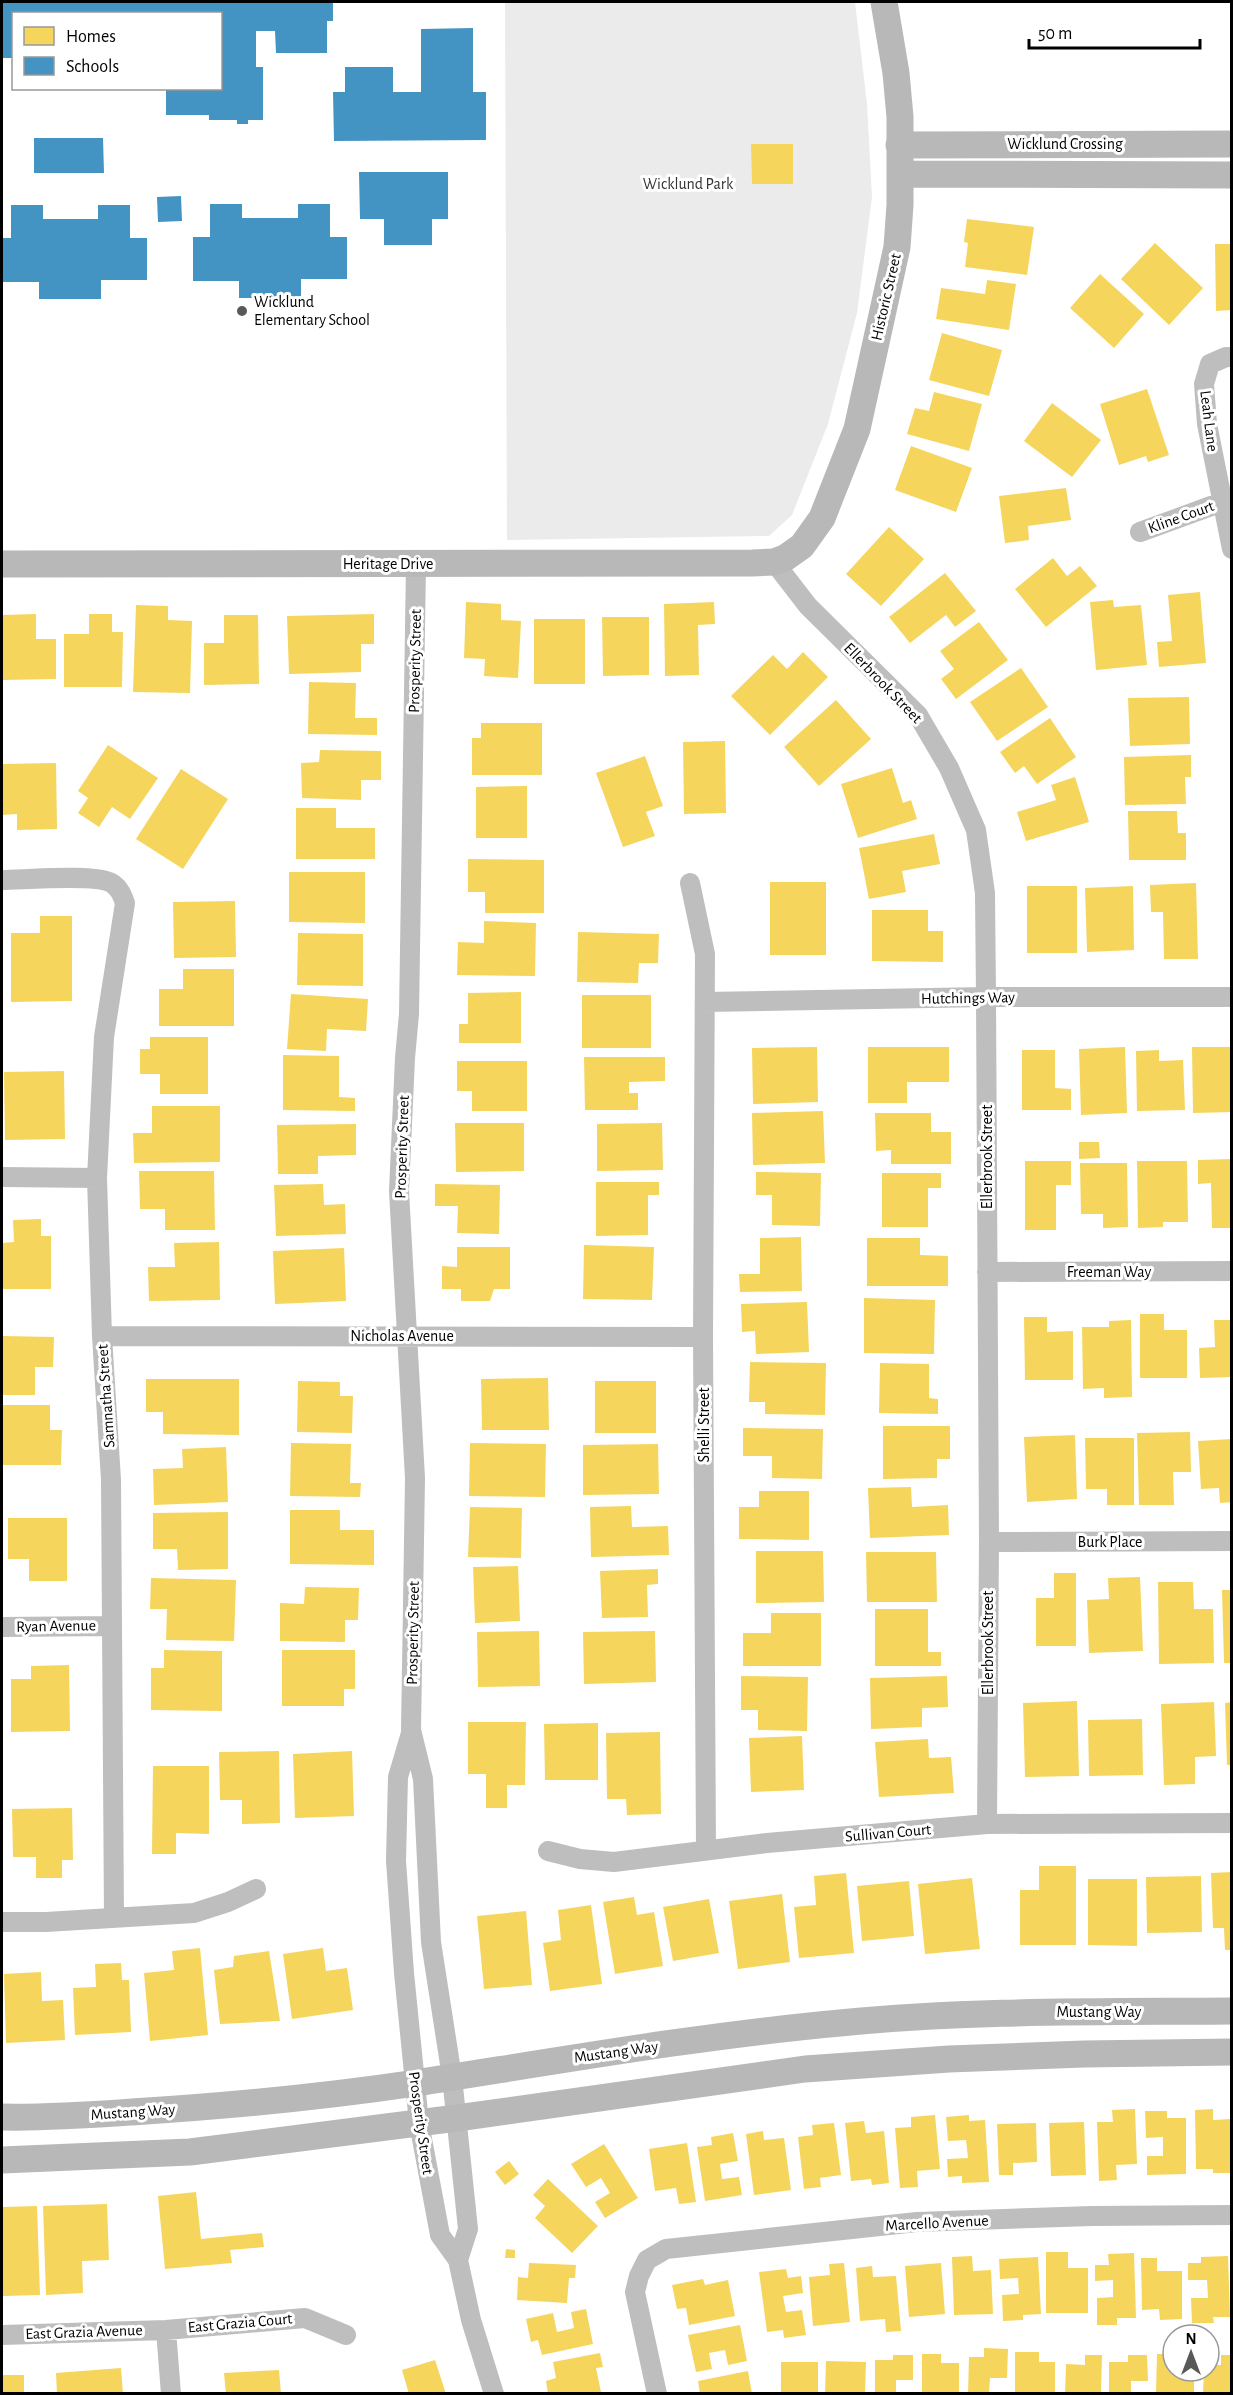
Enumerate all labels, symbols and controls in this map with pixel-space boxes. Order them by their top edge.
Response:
legend [12,12,222,90]
scale bar [1029,12,1200,50]
text: 50 m [1038,25,1072,43]
text: Homes [66,28,116,46]
text: Schools [66,58,119,76]
street label: Wicklund Crossing [1007,136,1123,152]
park label: Wicklund Park [643,176,734,192]
street label: Historic Street [868,252,904,342]
place label: Wicklund Elementary School [254,294,370,329]
marker: Wicklund Elementary School [235,304,249,318]
street label: Leah Lane [1197,389,1221,453]
street label: Kline Court [1146,498,1216,536]
street label: Heritage Drive [343,556,433,572]
street label: Prosperity Street [406,609,425,713]
street label: Ellerbrook Street [841,640,925,726]
street label: Hutchings Way [921,989,1015,1008]
street label: Prosperity Street [392,1095,413,1199]
street label: Ellerbrook Street [979,1105,995,1209]
street label: Freeman Way [1067,1264,1151,1281]
street label: Nicholas Avenue [350,1328,454,1344]
street label: Samnatha Street [94,1344,118,1448]
street label: Shelli Street [696,1387,712,1463]
street label: Burk Place [1078,1534,1142,1550]
street label: Prosperity Street [404,1581,423,1685]
street label: Ellerbrook Street [980,1591,996,1695]
street label: Ryan Avenue [16,1617,96,1636]
street label: Sullivan Court [844,1821,932,1845]
street label: Mustang Way [1057,2004,1142,2021]
street label: Mustang Way [573,2038,659,2067]
street label: Prosperity Street [405,2070,436,2176]
street label: Mustang Way [90,2101,176,2124]
street label: Marcello Avenue [885,2212,989,2234]
street label: East Grazia Court [187,2310,293,2336]
street label: East Grazia Avenue [25,2322,143,2342]
north arrow [1161,2323,1221,2383]
text: N [1185,2331,1197,2347]

